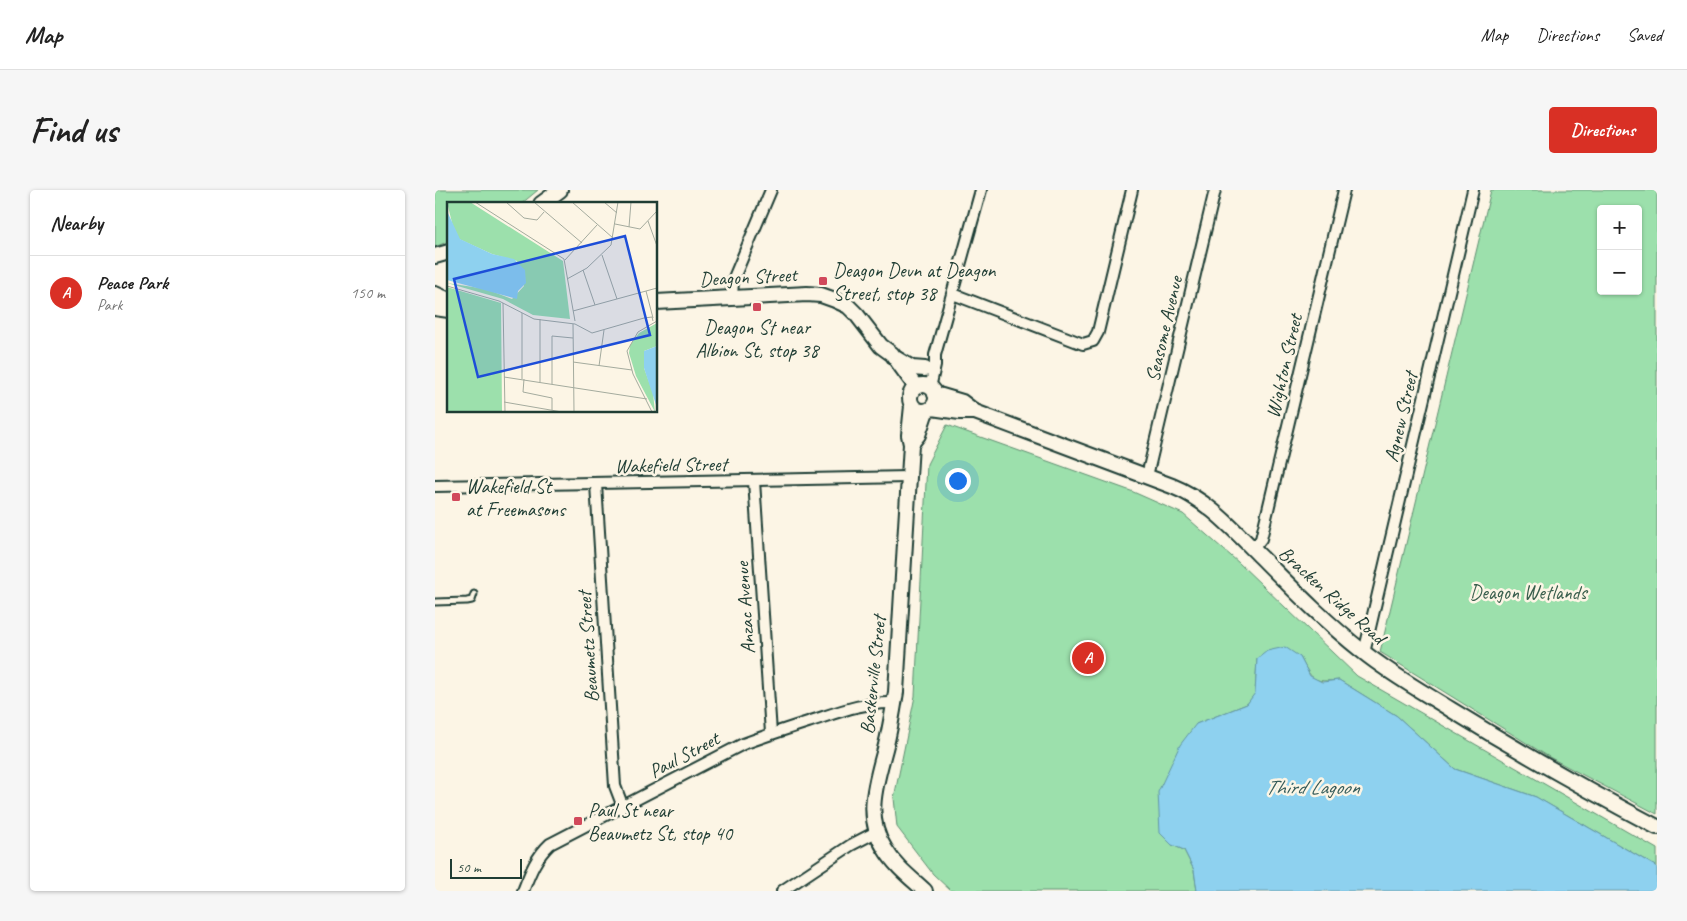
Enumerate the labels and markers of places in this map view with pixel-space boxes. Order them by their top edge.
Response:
place label: Deagon Devn at Deagon Street, stop 38 [833,258,996,306]
marker: Deagon Devn at Deagon Street, stop 38 [817,275,829,287]
marker: Deagon St near Albion St, stop 38 [751,301,763,313]
place label: Deagon St near Albion St, stop 38 [695,315,821,363]
place label: Wakefield St at Freemasons [466,474,567,522]
marker: Wakefield St at Freemasons [450,491,462,503]
pin: A [1072,639,1104,677]
place label: Paul St near Beaumetz St, stop 40 [588,798,734,846]
marker: Paul St near Beaumetz St, stop 40 [572,815,584,827]

